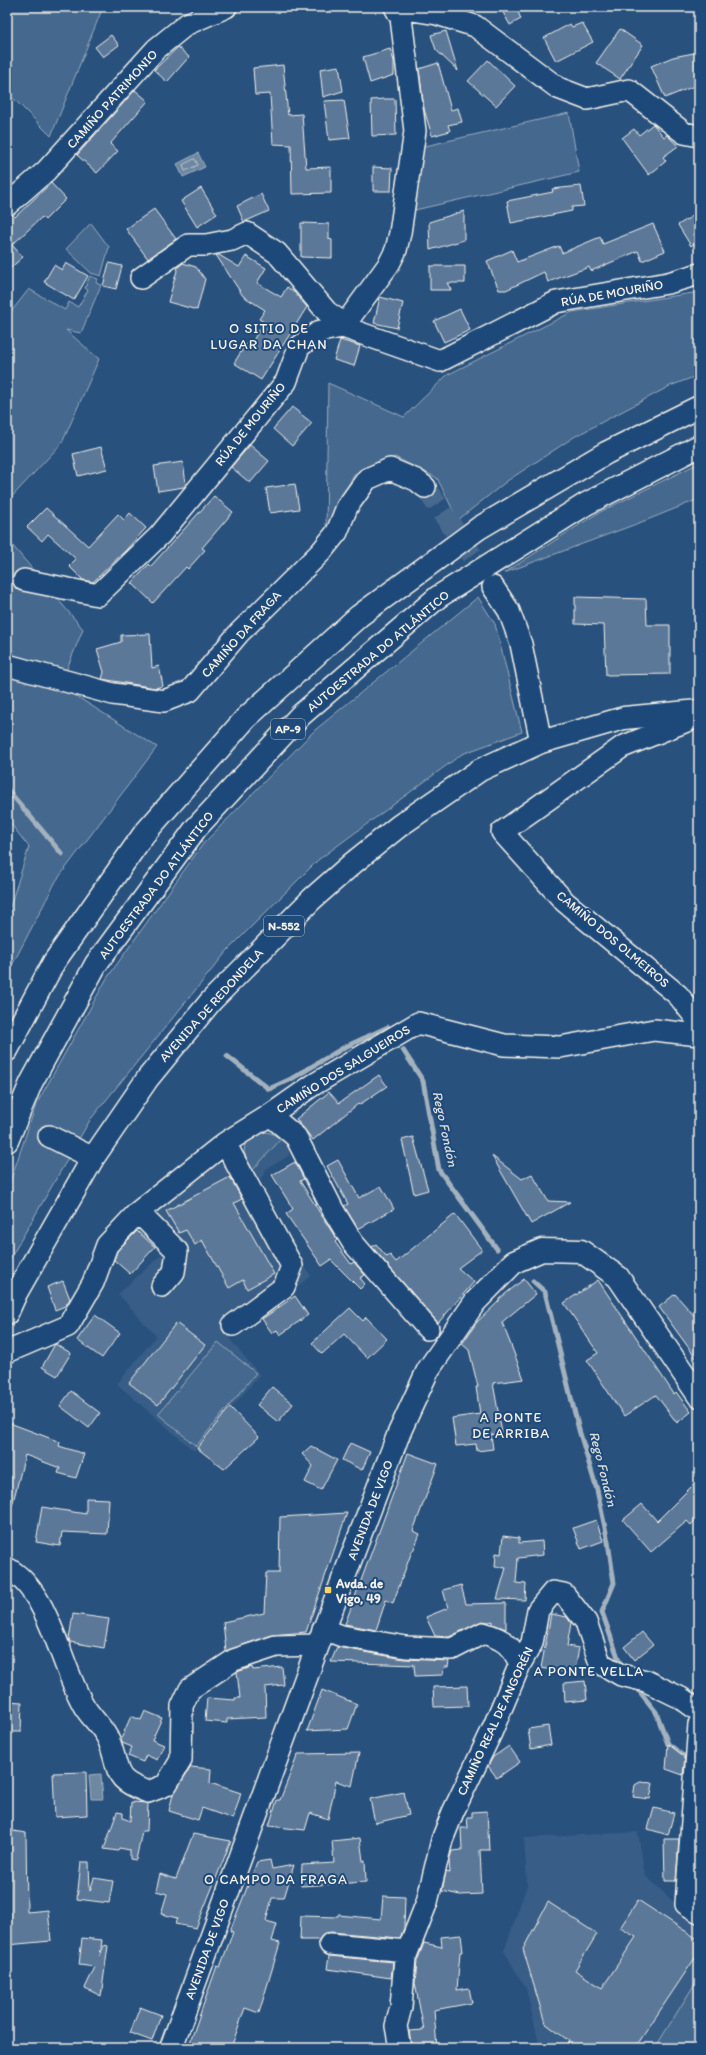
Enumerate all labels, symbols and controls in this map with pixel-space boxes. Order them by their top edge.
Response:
street label: CAMIÑO PATRIMONIO [64,46,160,152]
street label: RÚA DE MOURIÑO [560,277,664,309]
district label: O SITIO DE LUGAR DA CHAN [210,320,328,353]
street label: RÚA DE MOURIÑO [212,379,288,469]
street label: CAMIÑO DA FRAGA [198,587,284,681]
street label: AUTOESTRADA DO ATLÁNTICO [304,587,452,715]
road number: AP-9 [271,719,305,739]
street label: AUTOESTRADA DO ATLÁNTICO [95,808,217,962]
street label: CAMIÑO DOS OLMEIROS [554,887,672,991]
road number: N-552 [264,916,304,936]
street label: AVENIDA DE REDONDELA [156,945,266,1065]
street label: CAMIÑO DOS SALGUEIROS [273,1022,413,1116]
water label: Rego Fondón [429,1090,461,1169]
district label: A PONTE DE ARRIBA [472,1409,550,1442]
water label: Rego Fondón [585,1430,621,1509]
street label: AVENIDA DE VIGO [344,1458,396,1562]
place label: Avda. de Vigo, 49 [335,1576,383,1607]
marker: Avda. de Vigo, 49 [323,1585,333,1595]
street label: CAMIÑO REAL DE ANGORÉN [454,1644,536,1798]
district label: A PONTE VELLA [534,1663,644,1680]
district label: O CAMPO DA FRAGA [204,1871,348,1888]
street label: AVENIDA DE VIGO [182,1897,232,2001]

